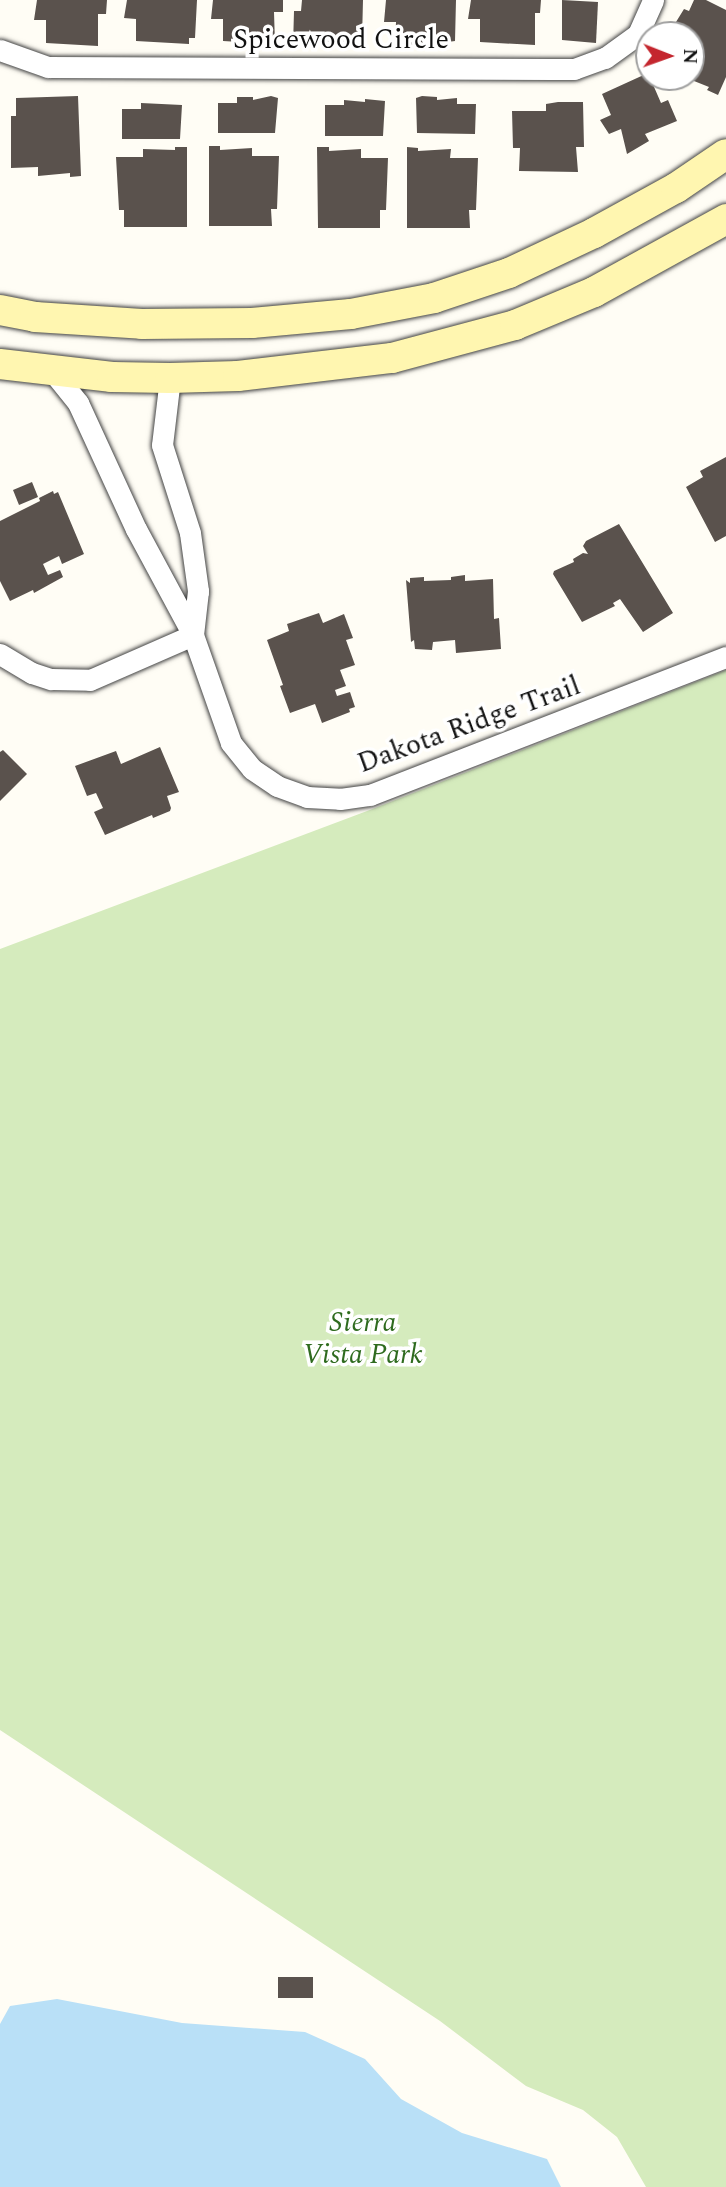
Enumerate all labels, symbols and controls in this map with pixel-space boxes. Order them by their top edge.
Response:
north arrow [635,21,705,91]
street label: Spicewood Circle [233,23,449,57]
text: N [675,48,704,64]
street label: Dakota Ridge Trail [353,669,585,781]
park label: Sierra Vista Park [303,1306,423,1372]

